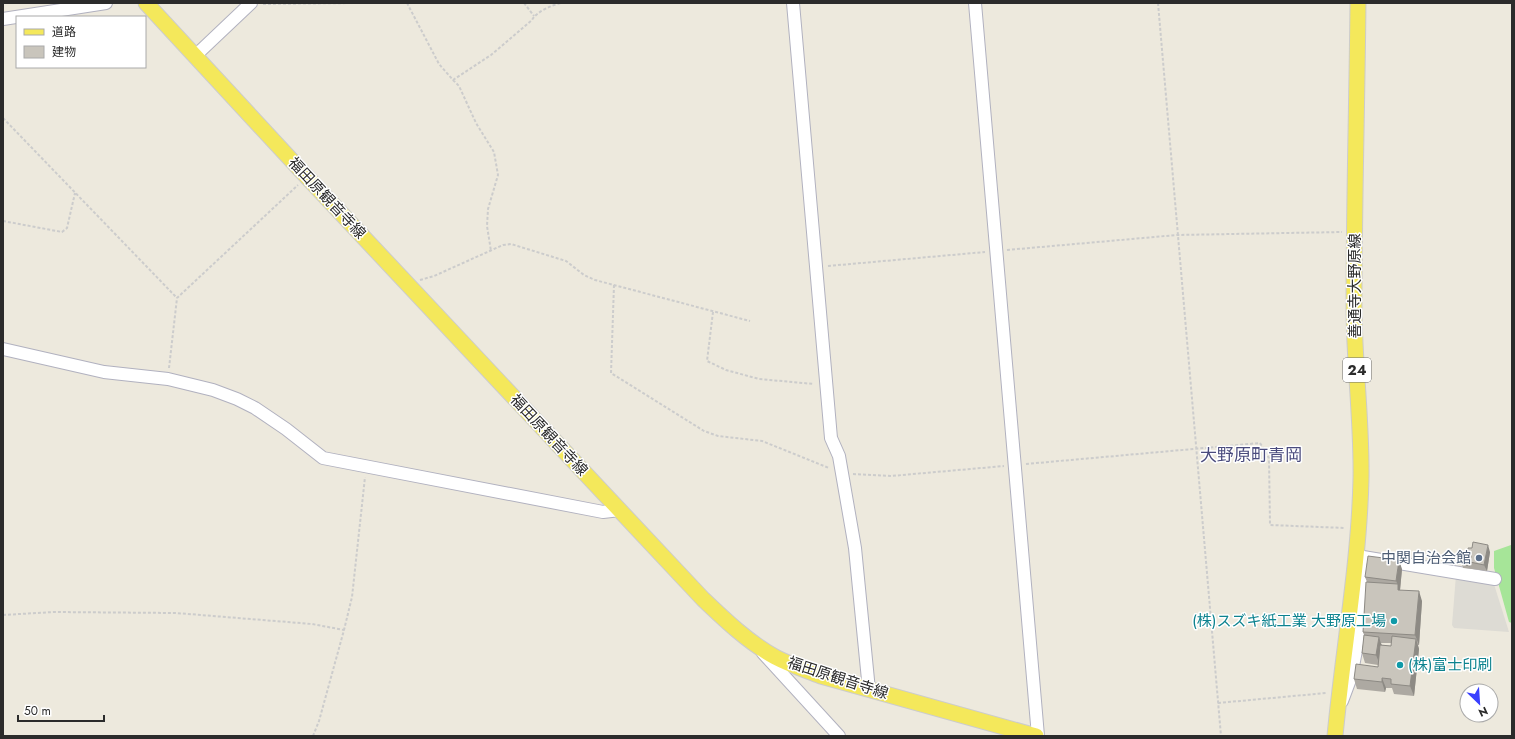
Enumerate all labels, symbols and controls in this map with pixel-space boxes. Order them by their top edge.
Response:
legend [16,16,146,68]
text: 道路 [52,23,76,41]
text: 建物 [52,43,76,61]
street label: 福田原観音寺線 [283,152,371,244]
street label: 善通寺大野原線 [1344,233,1366,339]
road number: 24 [1343,358,1371,382]
street label: 福田原観音寺線 [505,389,593,481]
district label: 大野原町青岡 [1200,443,1302,467]
place label: 中関自治会館 [1381,547,1471,569]
marker: 中関自治会館 [1474,553,1484,563]
place label: (株)スズキ紙工業 大野原工場 [1192,610,1386,632]
marker: (株)スズキ紙工業 大野原工場 [1389,616,1399,626]
street label: 福田原観音寺線 [785,651,891,705]
place label: (株)富士印刷 [1408,654,1492,676]
marker: (株)富士印刷 [1395,660,1405,670]
north arrow [1459,683,1499,723]
scale bar [18,697,104,723]
text: 50 m [24,702,51,720]
text: N [1476,703,1491,721]

